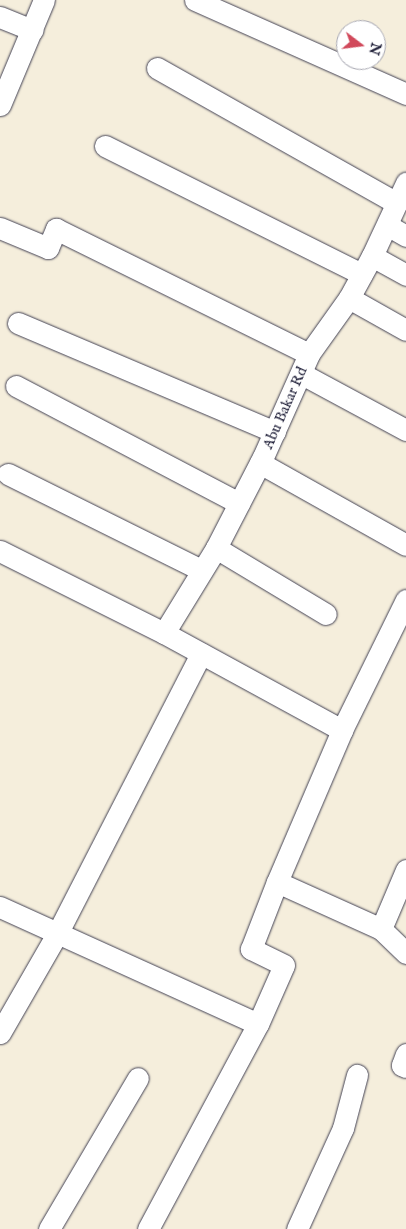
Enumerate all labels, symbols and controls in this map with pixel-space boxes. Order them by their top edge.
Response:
north arrow [336,20,386,70]
text: N [364,40,385,57]
street label: Abu Bakar Rd [259,364,311,452]

